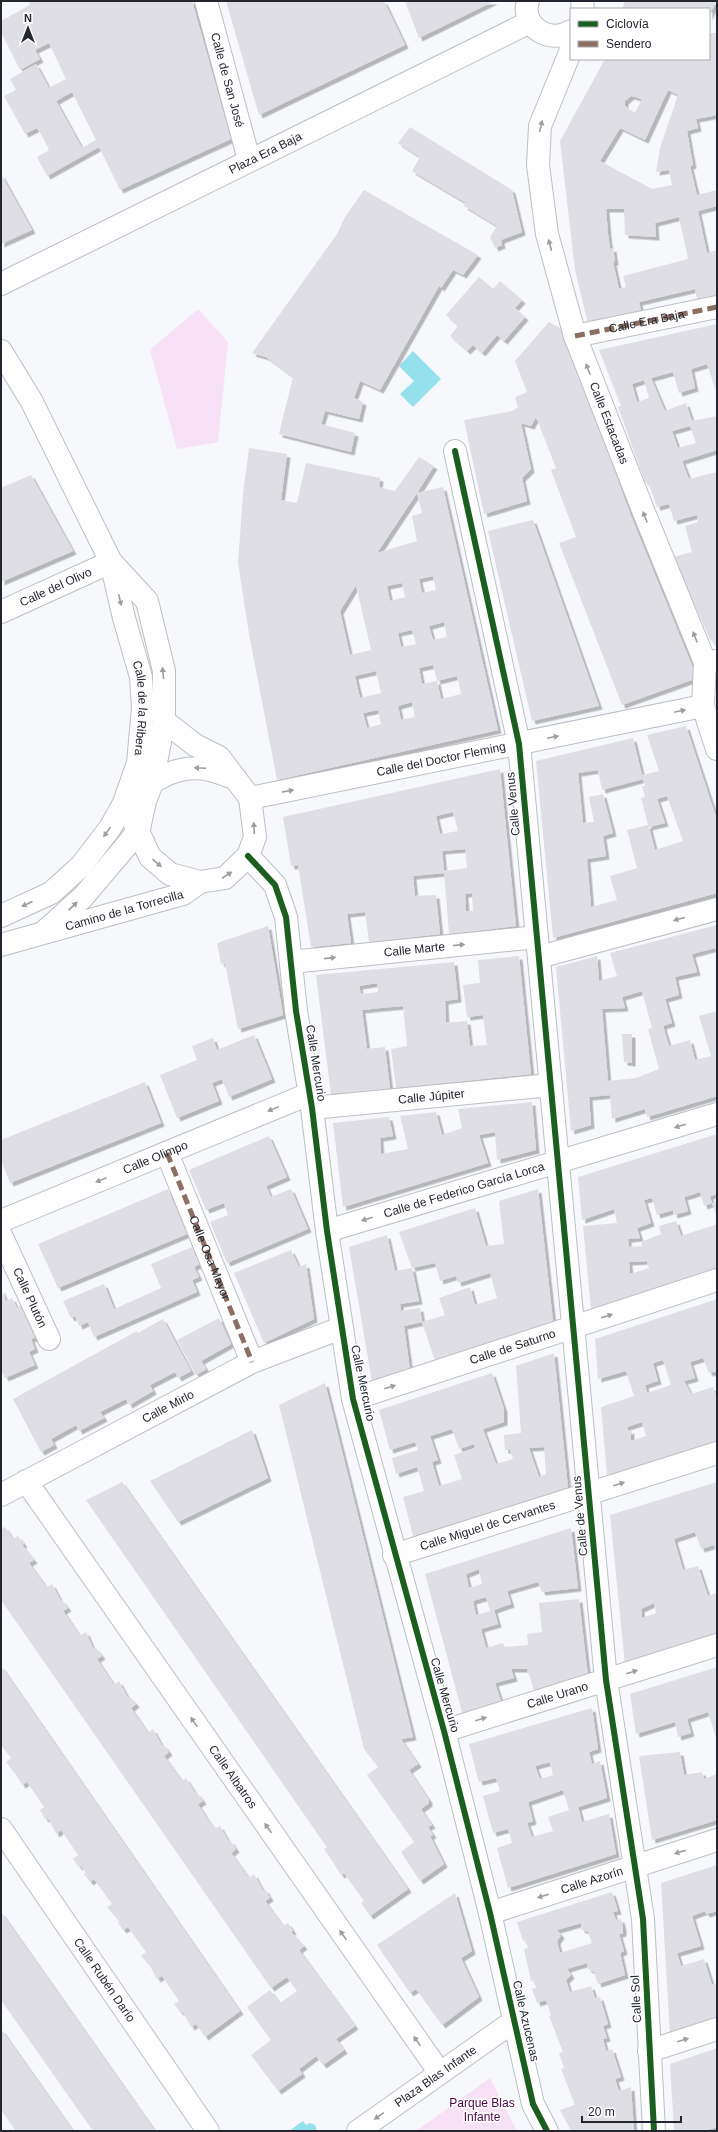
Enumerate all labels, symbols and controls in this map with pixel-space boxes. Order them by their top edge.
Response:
north arrow [8,8,48,48]
legend [570,8,710,60]
text: N [24,12,32,24]
text: Ciclovía [606,17,649,31]
street label: Calle de San José [208,31,247,129]
text: Sendero [606,37,652,51]
one-way arrow [539,120,545,132]
street label: Plaza Era Baja [227,129,304,177]
one-way arrow [547,239,553,251]
street label: Calle Era Baja [607,307,686,336]
one-way arrow [585,363,591,375]
street label: Calle Estacadas [587,380,631,466]
one-way arrow [642,510,648,522]
street label: Calle del Olivo [17,565,94,610]
one-way arrow [117,594,123,606]
one-way arrow [691,630,697,642]
street label: Calle de la Ribera [130,659,150,756]
one-way arrow [160,667,166,679]
one-way arrow [674,707,686,713]
one-way arrow [547,734,559,740]
street label: Calle del Doctor Fleming [375,739,507,779]
one-way arrow [194,765,206,772]
street label: Calle Venus [503,771,523,837]
one-way arrow [282,787,294,793]
one-way arrow [251,822,258,834]
one-way arrow [103,826,111,837]
one-way arrow [151,858,162,867]
one-way arrow [221,871,232,878]
street label: Camino de la Torrecilla [64,887,185,934]
one-way arrow [21,901,33,907]
one-way arrow [68,901,78,911]
one-way arrow [673,916,685,922]
street label: Calle Marte [383,939,446,960]
one-way arrow [453,942,465,949]
one-way arrow [324,955,336,961]
street label: Calle Mercurio [303,1024,329,1103]
street label: Calle Júpiter [398,1086,465,1107]
one-way arrow [268,1106,279,1112]
one-way arrow [673,1123,685,1129]
street label: Calle Olimpo [121,1138,190,1177]
street label: Calle de Federico García Lorca [382,1159,546,1221]
one-way arrow [96,1177,107,1183]
street label: Calle Osa Mayor [186,1214,233,1302]
one-way arrow [361,1216,373,1222]
street label: Calle Plutón [10,1265,50,1330]
one-way arrow [601,1313,613,1319]
street label: Calle de Saturno [468,1326,558,1367]
street label: Calle Mercurio [348,1344,378,1423]
one-way arrow [384,1383,396,1389]
street label: Calle Mirlo [140,1387,197,1426]
street label: Calle de Venus [570,1475,590,1557]
one-way arrow [613,1481,625,1487]
street label: Calle Miguel de Cervantes [418,1498,557,1553]
street label: Calle Mercurio [428,1656,462,1734]
one-way arrow [626,1669,638,1675]
street label: Calle Urano [525,1679,590,1711]
one-way arrow [190,1716,198,1727]
one-way arrow [475,1716,487,1722]
street label: Calle Albatros [206,1742,260,1811]
one-way arrow [264,1823,272,1833]
one-way arrow [674,1849,686,1855]
street label: Calle Azorín [559,1864,625,1897]
one-way arrow [537,1893,549,1899]
one-way arrow [339,1930,347,1940]
street label: Calle Rubén Darío [71,1935,138,2025]
street label: Calle Sol [628,1975,644,2023]
street label: Calle Azucenas [510,1979,542,2063]
one-way arrow [413,2036,421,2047]
one-way arrow [677,2037,689,2043]
street label: Plaza Blas Infante [392,2042,480,2110]
park label: Parque Blas Infante [449,2096,515,2124]
scale bar [582,2098,681,2124]
text: 20 m [588,2105,615,2119]
one-way arrow [374,2112,385,2120]

